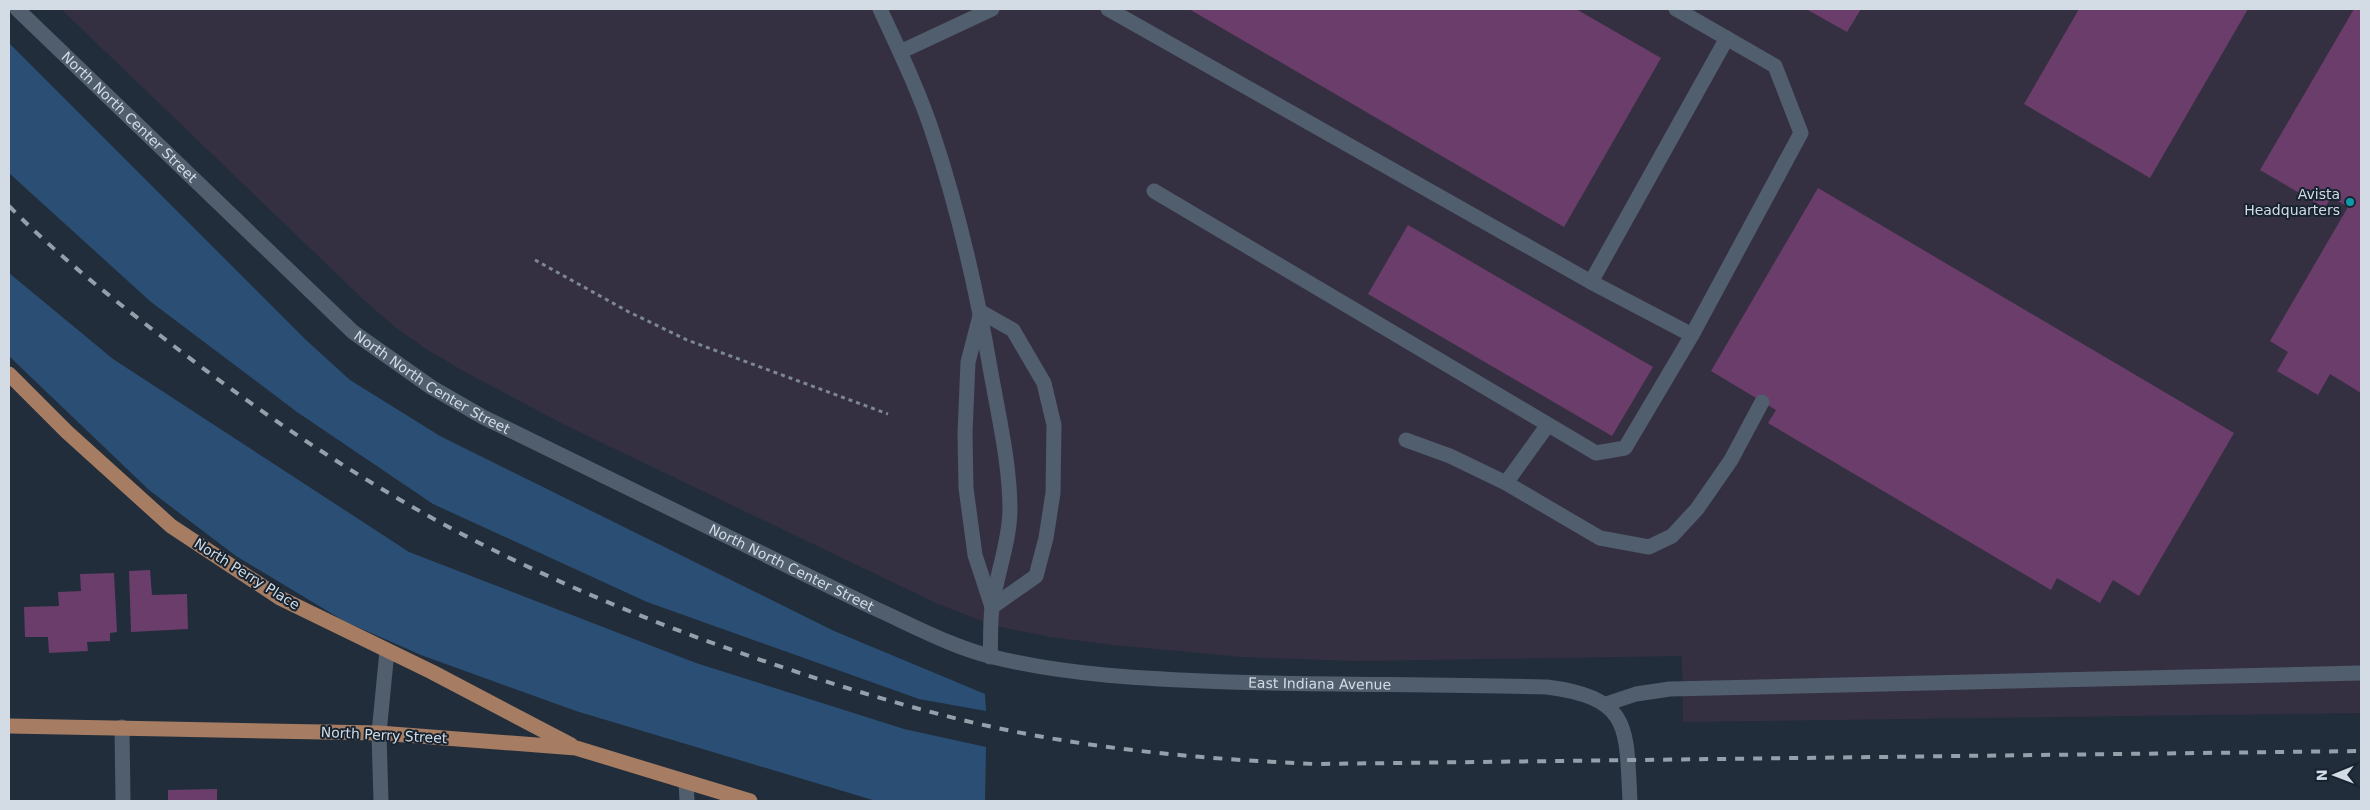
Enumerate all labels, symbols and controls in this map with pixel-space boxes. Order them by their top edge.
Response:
street label: North North Center Street [58,48,201,186]
place label: Avista Headquarters [2244,186,2340,218]
marker: Avista Headquarters [2344,196,2356,208]
street label: North North Center Street [351,327,513,437]
street label: North North Center Street [707,521,877,615]
street label: North Perry Place [191,535,303,613]
street label: East Indiana Avenue [1248,675,1391,693]
street label: North Perry Street [320,724,448,746]
north arrow [2310,750,2360,800]
text: N [2314,769,2330,781]

